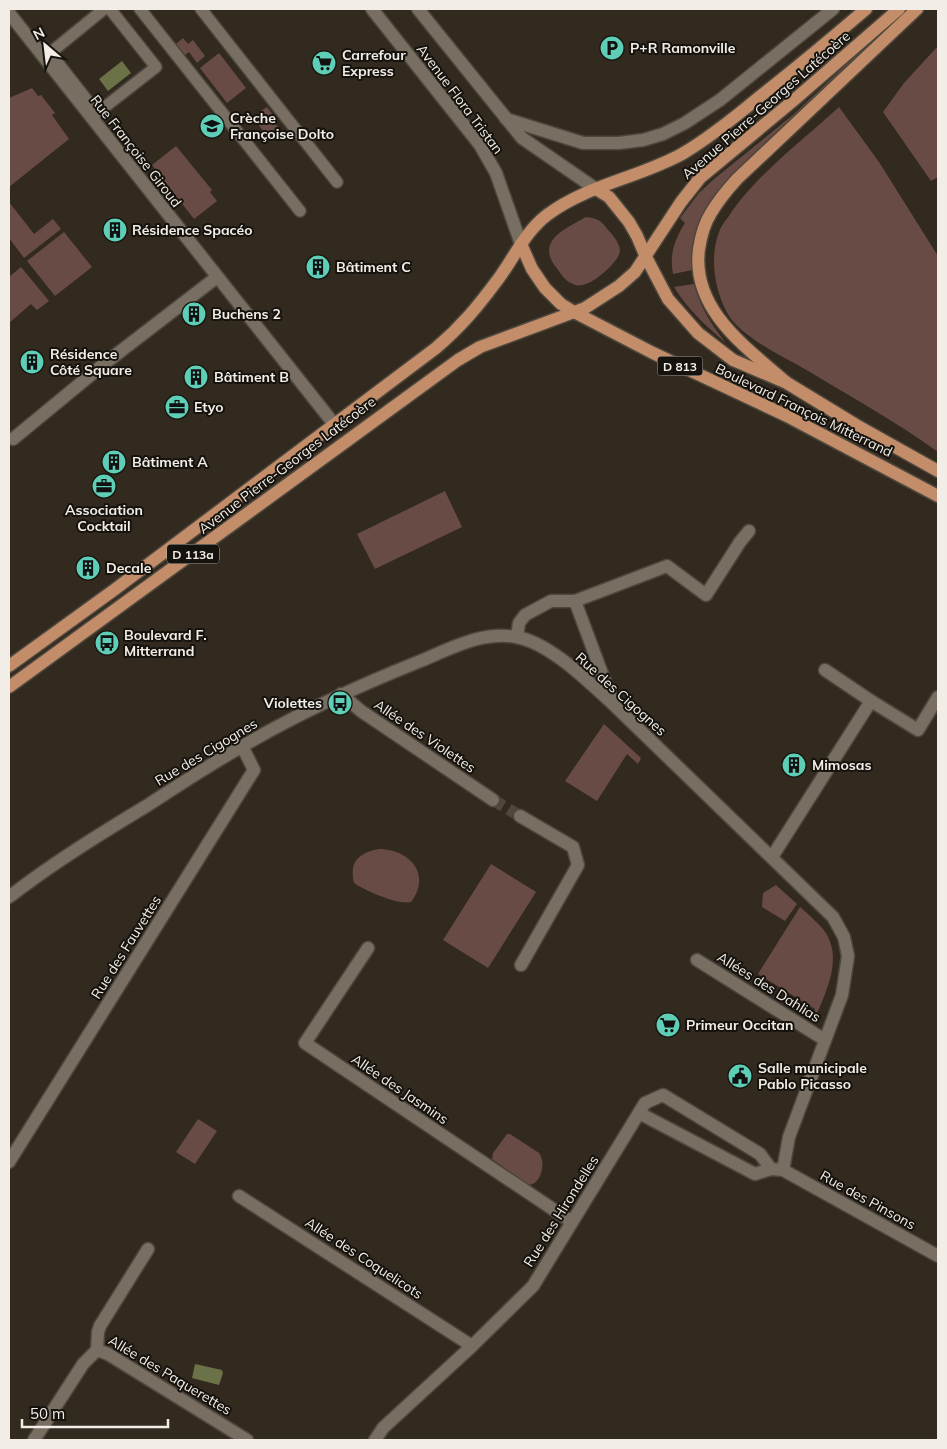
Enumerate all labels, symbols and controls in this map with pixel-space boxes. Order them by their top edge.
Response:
north arrow [20,20,70,70]
text: N [30,23,48,44]
street label: Avenue Pierre-Georges Latécoère [678,27,854,183]
parking icon: P+R Ramonville [599,35,625,61]
place label: P+R Ramonville [630,39,736,57]
street label: Avenue Flora Tristan [413,41,507,157]
place label: Carrefour Express [342,46,406,80]
supermarket icon: Carrefour Express [311,50,337,76]
street label: Rue Françoise Giroud [87,91,185,211]
place label: Crèche Françoise Dolto [230,109,334,143]
school or university icon: Crèche Françoise Dolto [199,113,225,139]
building icon: Résidence Spacéo [102,217,128,243]
place label: Résidence Spacéo [132,221,252,239]
building icon: Bâtiment C [305,254,331,280]
place label: Bâtiment C [336,258,411,276]
building icon: Buchens 2 [181,301,207,327]
place label: Buchens 2 [212,305,281,323]
place label: Résidence Côté Square [50,345,132,379]
building icon: Résidence Côté Square [19,349,45,375]
road number: D 813 [658,356,702,376]
street label: Boulevard François Mitterrand [712,359,896,461]
building icon: Bâtiment B [183,364,209,390]
place label: Bâtiment B [214,368,289,386]
street label: Avenue Pierre-Georges Latécoère [195,392,379,538]
office icon: Etyo [164,394,190,420]
place label: Etyo [194,398,223,416]
building icon: Bâtiment A [101,449,127,475]
place label: Bâtiment A [132,453,208,471]
office icon: Association Cocktail [91,473,117,499]
place label: Association Cocktail [65,501,143,535]
road number: D 113a [167,544,219,564]
building icon: Decale [75,555,101,581]
place label: Decale [106,559,152,577]
place label: Boulevard F. Mitterrand [124,626,207,660]
bus stop icon: Boulevard F. Mitterrand [94,630,120,656]
street label: Rue des Cigognes [572,648,670,740]
bus stop icon: Violettes [327,690,353,716]
place label: Violettes [263,694,322,712]
street label: Allée des Violettes [371,695,479,777]
street label: Rue des Cigognes [152,714,260,790]
building icon: Mimosas [781,752,807,778]
place label: Mimosas [812,756,871,774]
street label: Rue des Fauvettes [87,892,165,1002]
street label: Allées des Dahlias [714,948,824,1026]
supermarket icon: Primeur Occitan [655,1012,681,1038]
place label: Primeur Occitan [686,1016,793,1034]
street label: Allée des Jasmins [348,1050,452,1128]
place label: Salle municipale Pablo Picasso [758,1059,867,1093]
public building icon: Salle municipale Pablo Picasso [727,1063,753,1089]
street label: Rue des Hirondelles [519,1152,603,1270]
street label: Rue des Pinsons [817,1166,919,1234]
street label: Allée des Coquelicots [302,1213,426,1303]
street label: Allée des Paquerettes [105,1331,235,1419]
scale bar [22,1396,169,1428]
text: 50 m [30,1404,65,1423]

